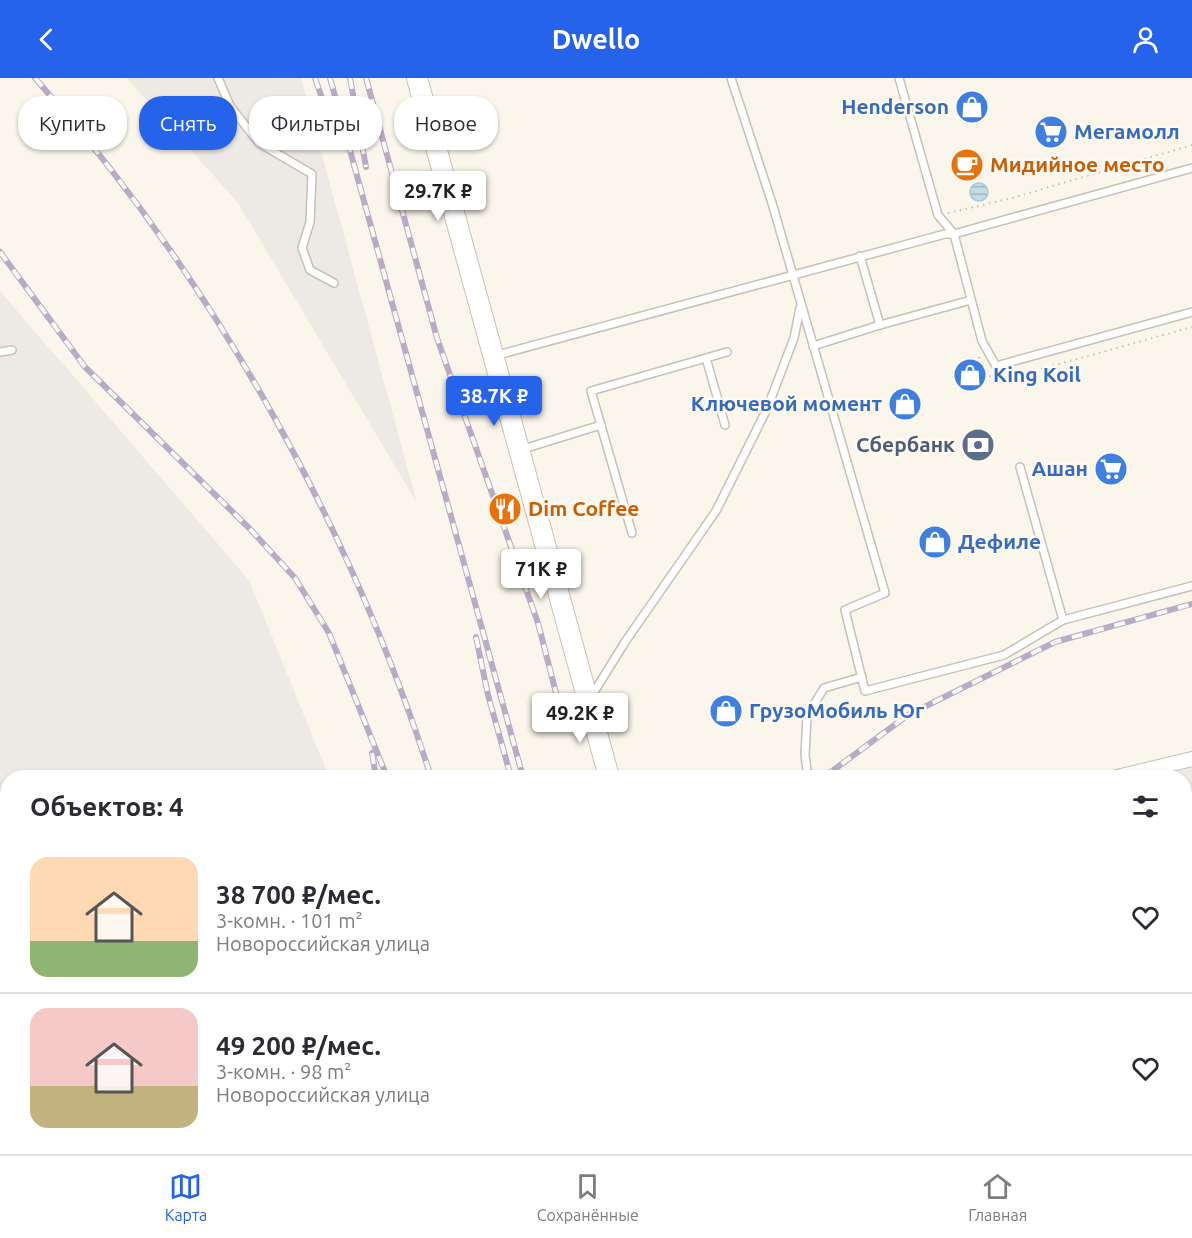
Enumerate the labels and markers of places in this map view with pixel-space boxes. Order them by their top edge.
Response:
shop icon: Henderson [954,89,990,125]
place label: Henderson [841,94,949,118]
supermarket icon: Мегамолл [1033,114,1069,150]
place label: Мегамолл [1074,119,1180,143]
cafe icon: Мидийное место [949,147,985,183]
place label: Мидийное место [990,152,1165,176]
pin: 29.7K ₽ [383,171,493,222]
shop icon: King Koil [952,357,988,393]
place label: King Koil [993,362,1081,386]
pin: 38.7K ₽ [439,376,549,427]
shop icon: Ключевой момент [887,386,923,422]
place label: Ключевой момент [691,391,882,415]
bank icon: Сбербанк [960,427,996,463]
place label: Сбербанк [856,432,955,456]
supermarket icon: Ашан [1093,451,1129,487]
place label: Ашан [1032,456,1088,480]
restaurant icon: Dim Coffee [487,491,523,527]
place label: Dim Coffee [528,496,639,520]
shop icon: Дефиле [917,524,953,560]
place label: Дефиле [958,529,1041,553]
pin: 71K ₽ [499,549,583,600]
pin: 49.2K ₽ [525,693,635,744]
shop icon: ГрузоМобиль Юг [708,693,744,729]
place label: ГрузоМобиль Юг [749,698,925,722]

